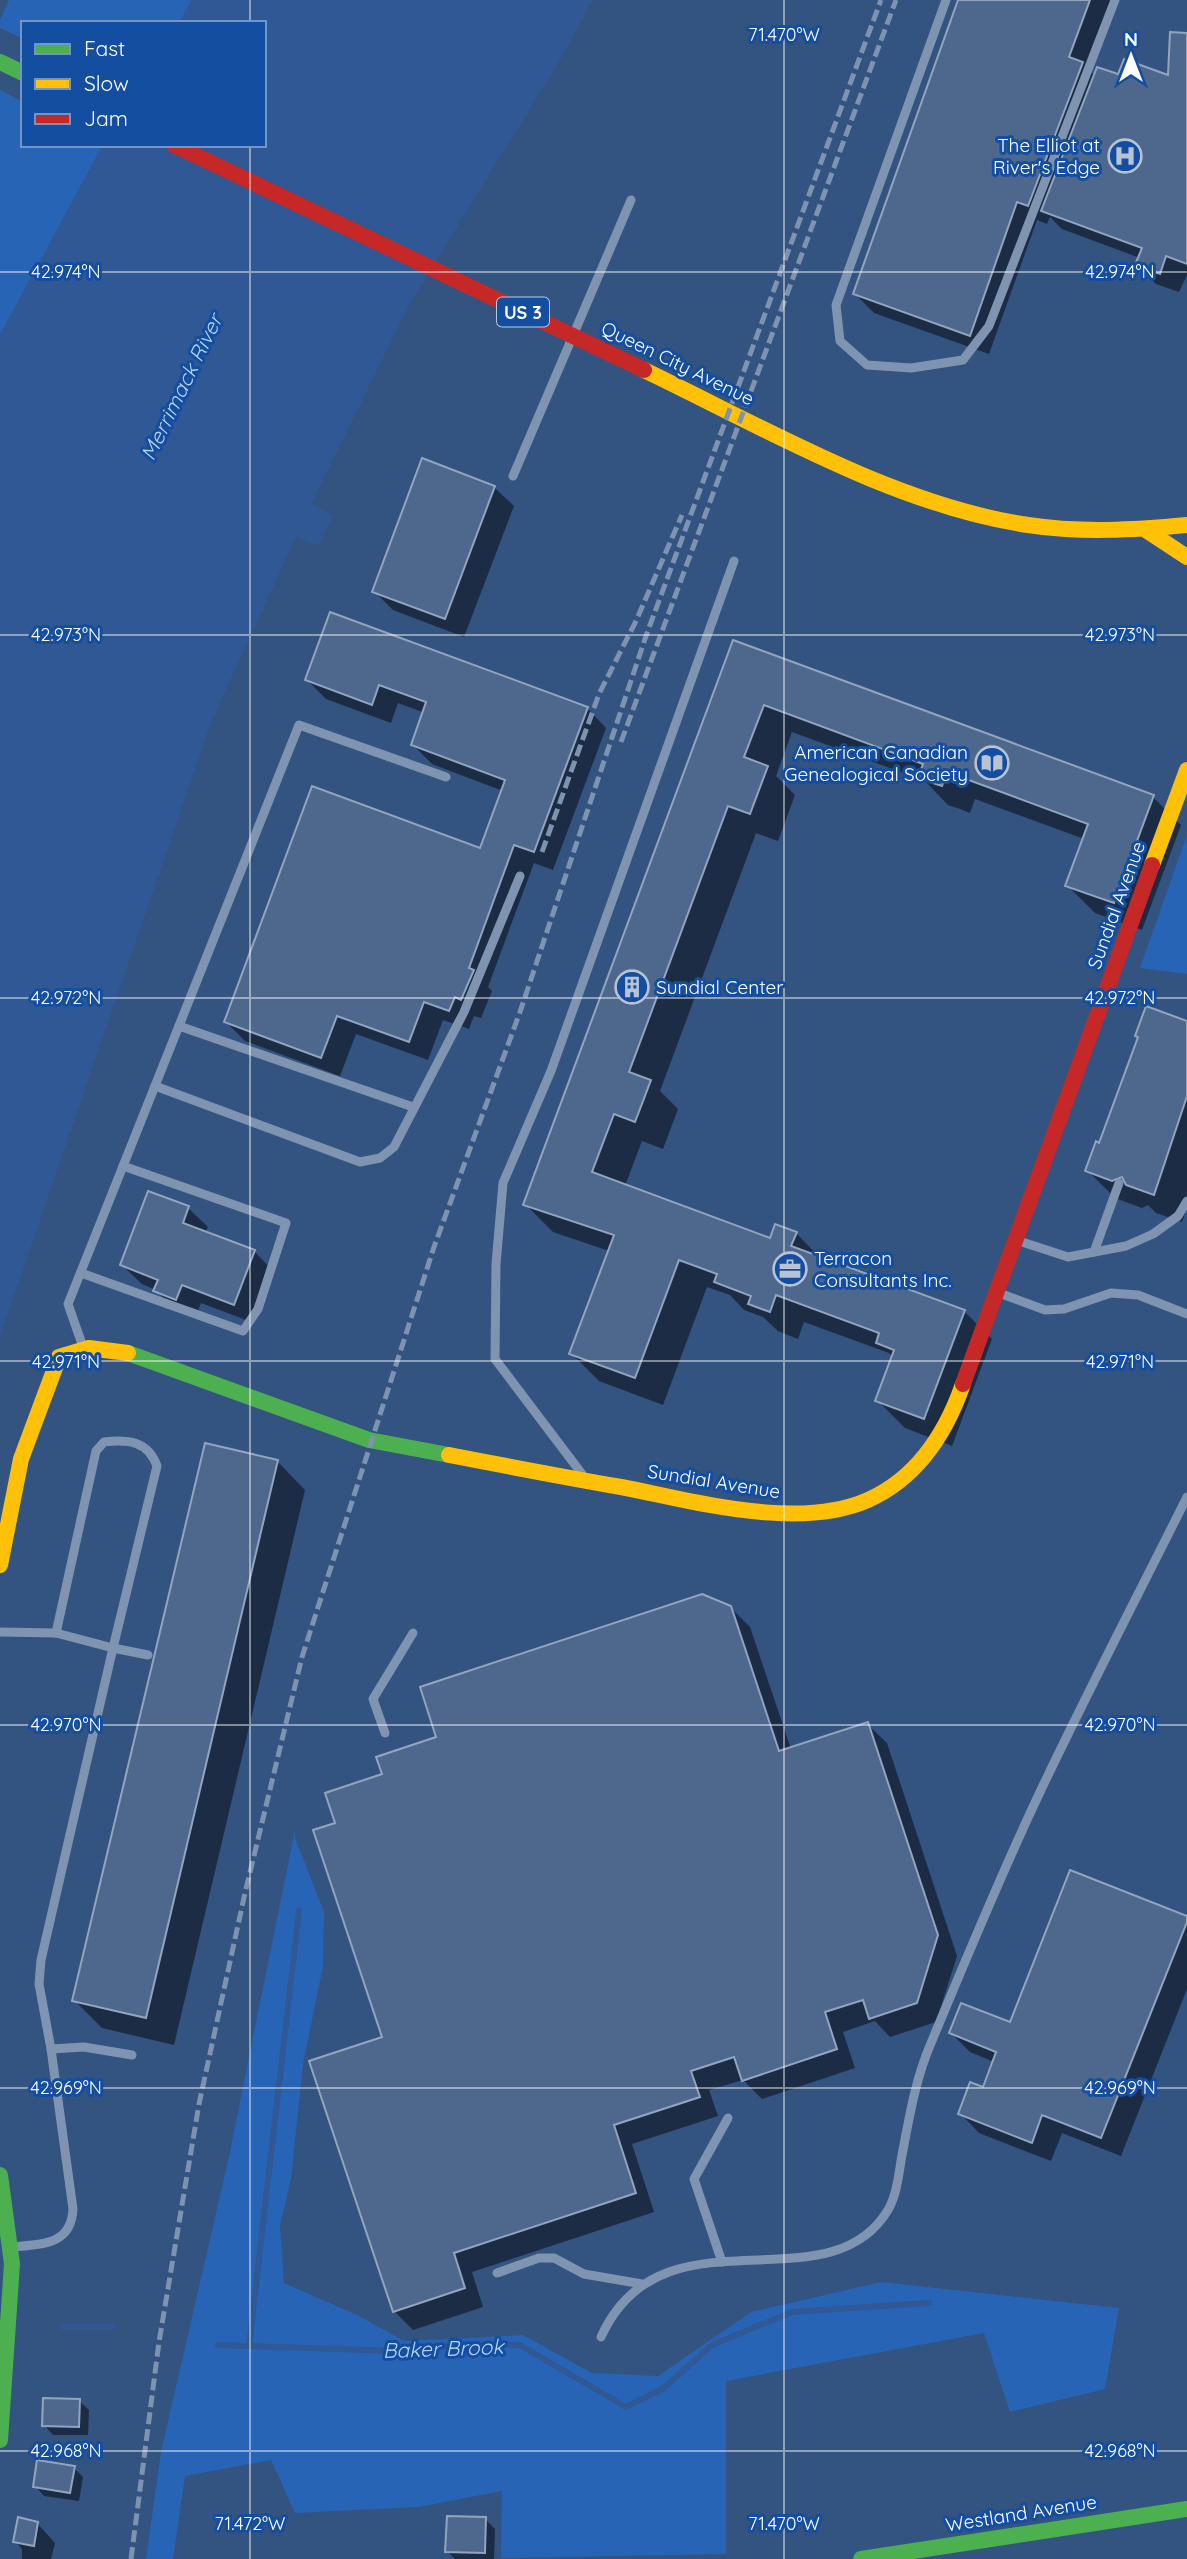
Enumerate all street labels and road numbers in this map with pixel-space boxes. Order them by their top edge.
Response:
road number: US 3 [497,298,549,326]
street label: Queen City Avenue [598,316,758,410]
street label: Sundial Avenue [1082,838,1150,972]
street label: Sundial Avenue [646,1459,782,1503]
street label: Westland Avenue [944,2489,1098,2537]

